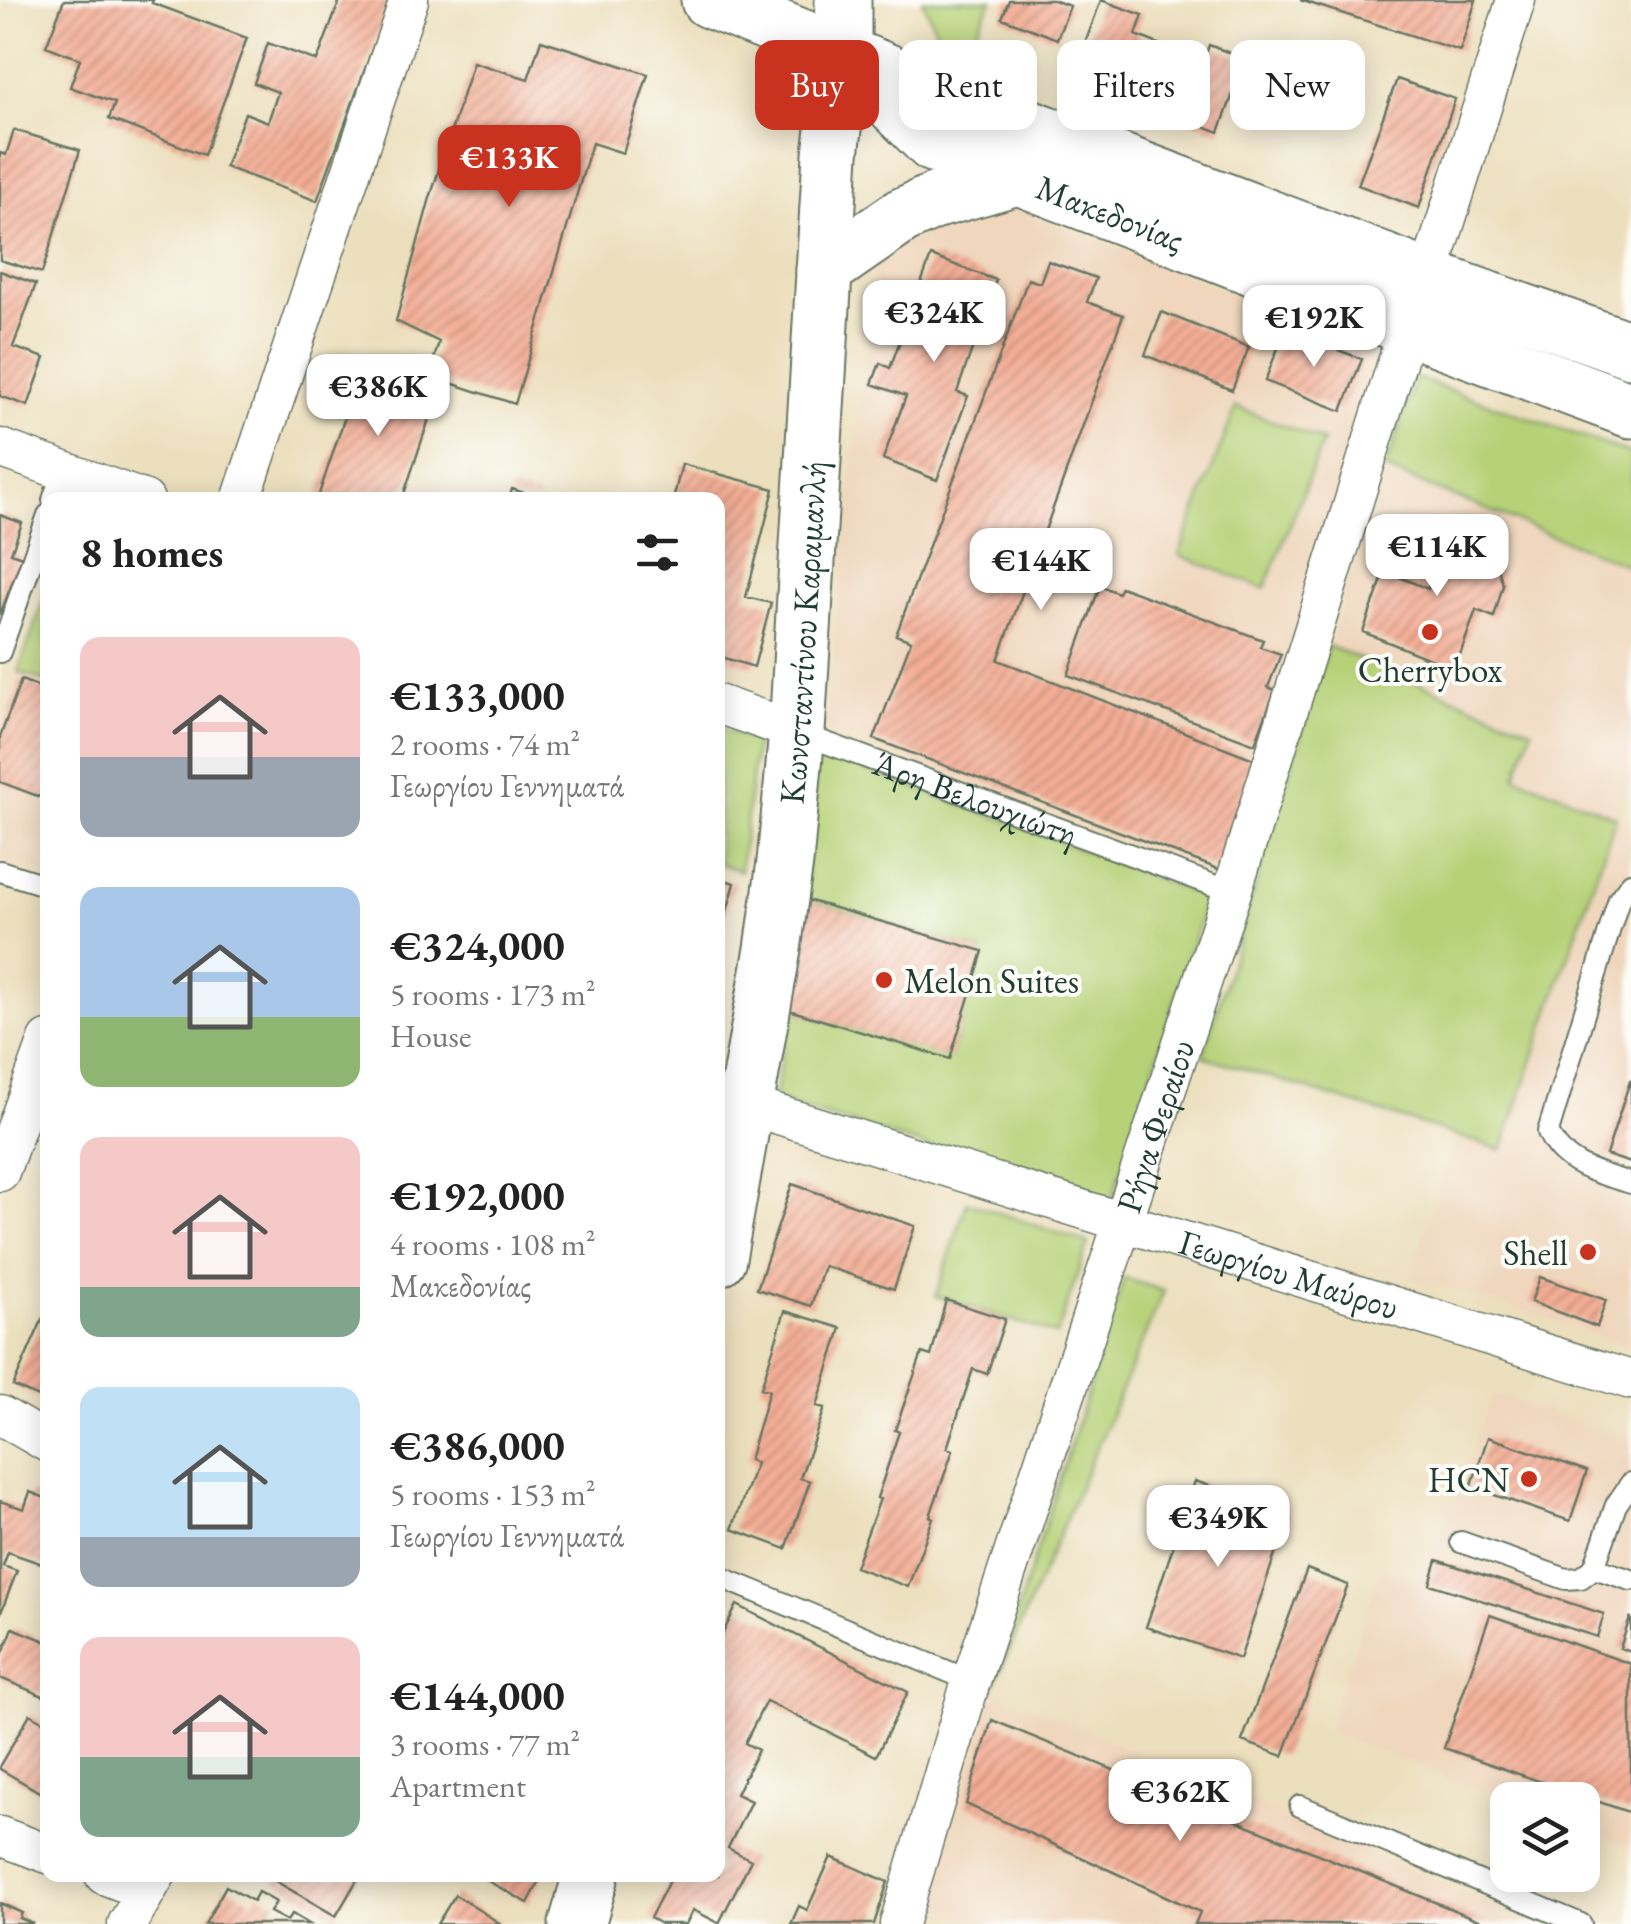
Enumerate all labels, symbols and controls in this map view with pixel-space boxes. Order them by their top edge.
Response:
chip: Buy [755,40,879,130]
chip: Rent [899,40,1037,130]
chip: Filters [1057,40,1210,130]
chip: New [1230,40,1365,130]
pin: €133K [439,125,579,210]
text: €133K [460,136,558,178]
street label: Μακεδονίας [1030,164,1191,261]
pin: €324K [864,280,1004,365]
pin: €192K [1244,285,1384,370]
text: €324K [885,291,983,333]
text: €192K [1265,296,1363,338]
pin: €386K [308,354,448,439]
text: €386K [329,365,427,407]
street label: Κωνσταντίνου Καραμανλή [768,460,835,806]
pin: €114K [1367,514,1507,599]
text: 8 homes [80,525,223,580]
icon: filters [630,525,685,580]
text: €114K [1388,525,1486,567]
pin: €144K [971,528,1111,613]
text: €144K [992,539,1090,581]
marker: Cherrybox [1419,621,1441,643]
place label: Cherrybox [1358,647,1502,692]
text: €133,000 [390,668,565,723]
icon: home [160,677,280,797]
text: 2 rooms · 74 m² [390,723,580,765]
street label: Άρη Βελουχιώτη [867,739,1084,856]
text: Γεωργίου Γεννηματά [390,765,624,807]
text: €324,000 [390,918,565,973]
icon: home [160,927,280,1047]
place label: Melon Suites [904,958,1079,1003]
marker: Melon Suites [873,969,895,991]
text: 5 rooms · 173 m² [390,973,596,1015]
text: House [390,1015,471,1057]
street label: Ρήγα Φεραίου [1105,1034,1204,1218]
text: €192,000 [390,1168,565,1223]
icon: home [160,1177,280,1297]
street label: Γεωργίου Μαύρου [1174,1218,1404,1329]
text: 4 rooms · 108 m² [390,1223,596,1265]
place label: Shell [1503,1230,1568,1275]
marker: Shell [1577,1241,1599,1263]
text: Μακεδονίας [390,1265,531,1307]
text: €386,000 [390,1418,565,1473]
icon: home [160,1427,280,1547]
place label: HCN [1428,1457,1509,1502]
marker: HCN [1518,1468,1540,1490]
text: 5 rooms · 153 m² [390,1473,596,1515]
pin: €349K [1148,1485,1288,1570]
text: €349K [1169,1496,1267,1538]
text: Γεωργίου Γεννηματά [390,1515,624,1557]
text: €144,000 [390,1668,565,1723]
icon: home [160,1677,280,1797]
text: 3 rooms · 77 m² [390,1723,580,1765]
pin: €362K [1110,1759,1250,1844]
text: Apartment [390,1765,526,1807]
text: €362K [1131,1770,1229,1812]
map controls [1490,1782,1600,1892]
button: layers [1490,1782,1600,1892]

